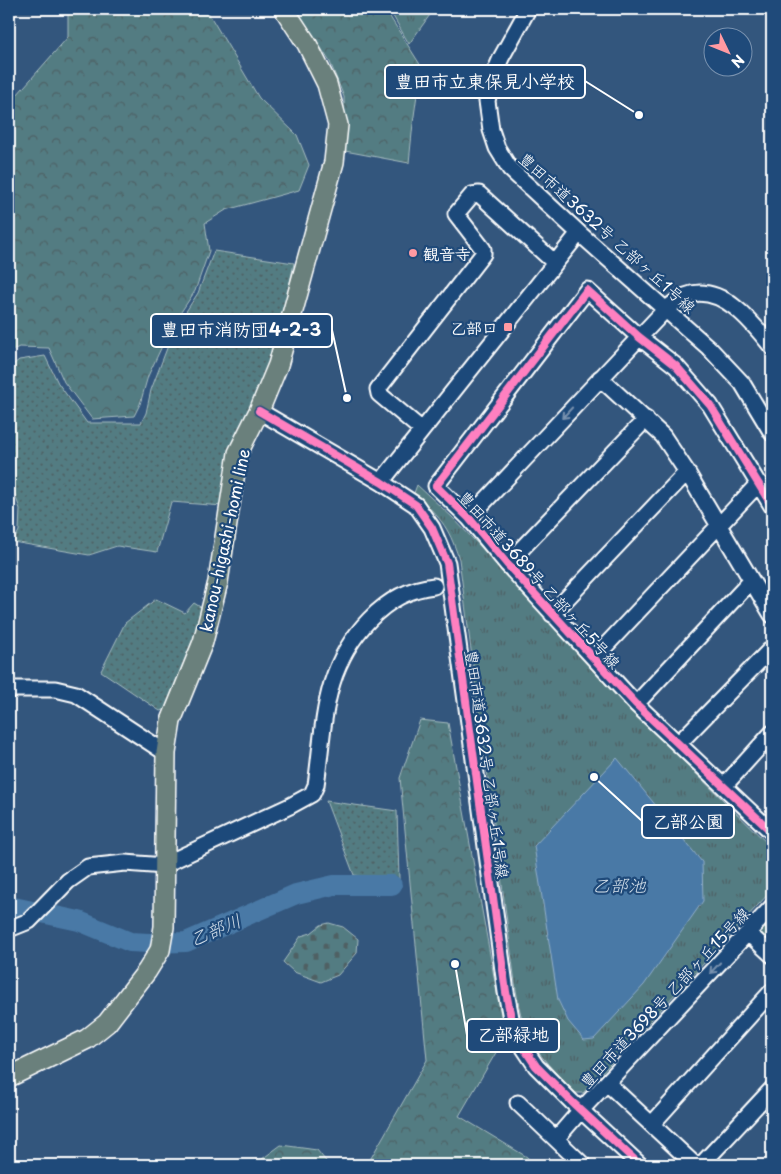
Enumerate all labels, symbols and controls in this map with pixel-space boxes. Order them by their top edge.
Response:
north arrow [704,28,754,78]
text: N [726,50,749,72]
callout: 豊田市立東保見小学校 [385,65,585,98]
text: 豊田市立東保見小学校 [395,67,575,94]
street label: 豊田市道3632号 乙部ヶ丘1号線 [514,146,702,318]
place label: 観音寺 [423,241,471,265]
marker: 観音寺 [407,247,419,259]
callout: 豊田市消防団4-2-3 [151,314,332,347]
text: 豊田市消防団4-2-3 [161,315,321,342]
place label: 乙部口 [450,315,498,339]
marker: 乙部口 [502,321,514,333]
one-way arrow [561,407,573,420]
street label: kanou-higashi-homi line [193,446,255,634]
street label: 豊田市道3689号 乙部ヶ丘5号線 [453,485,627,673]
street label: 豊田市道3632号 乙部ヶ丘1号線 [460,648,516,880]
callout: 乙部公園 [642,805,734,838]
text: 乙部公園 [652,807,724,834]
water label: 乙部池 [592,871,647,898]
street label: 豊田市道3698号 乙部ヶ丘15号線 [574,901,754,1093]
water label: 乙部川 [185,906,245,952]
one-way arrow [709,962,721,975]
callout: 乙部緑地 [467,1019,559,1052]
text: 乙部緑地 [477,1020,549,1047]

